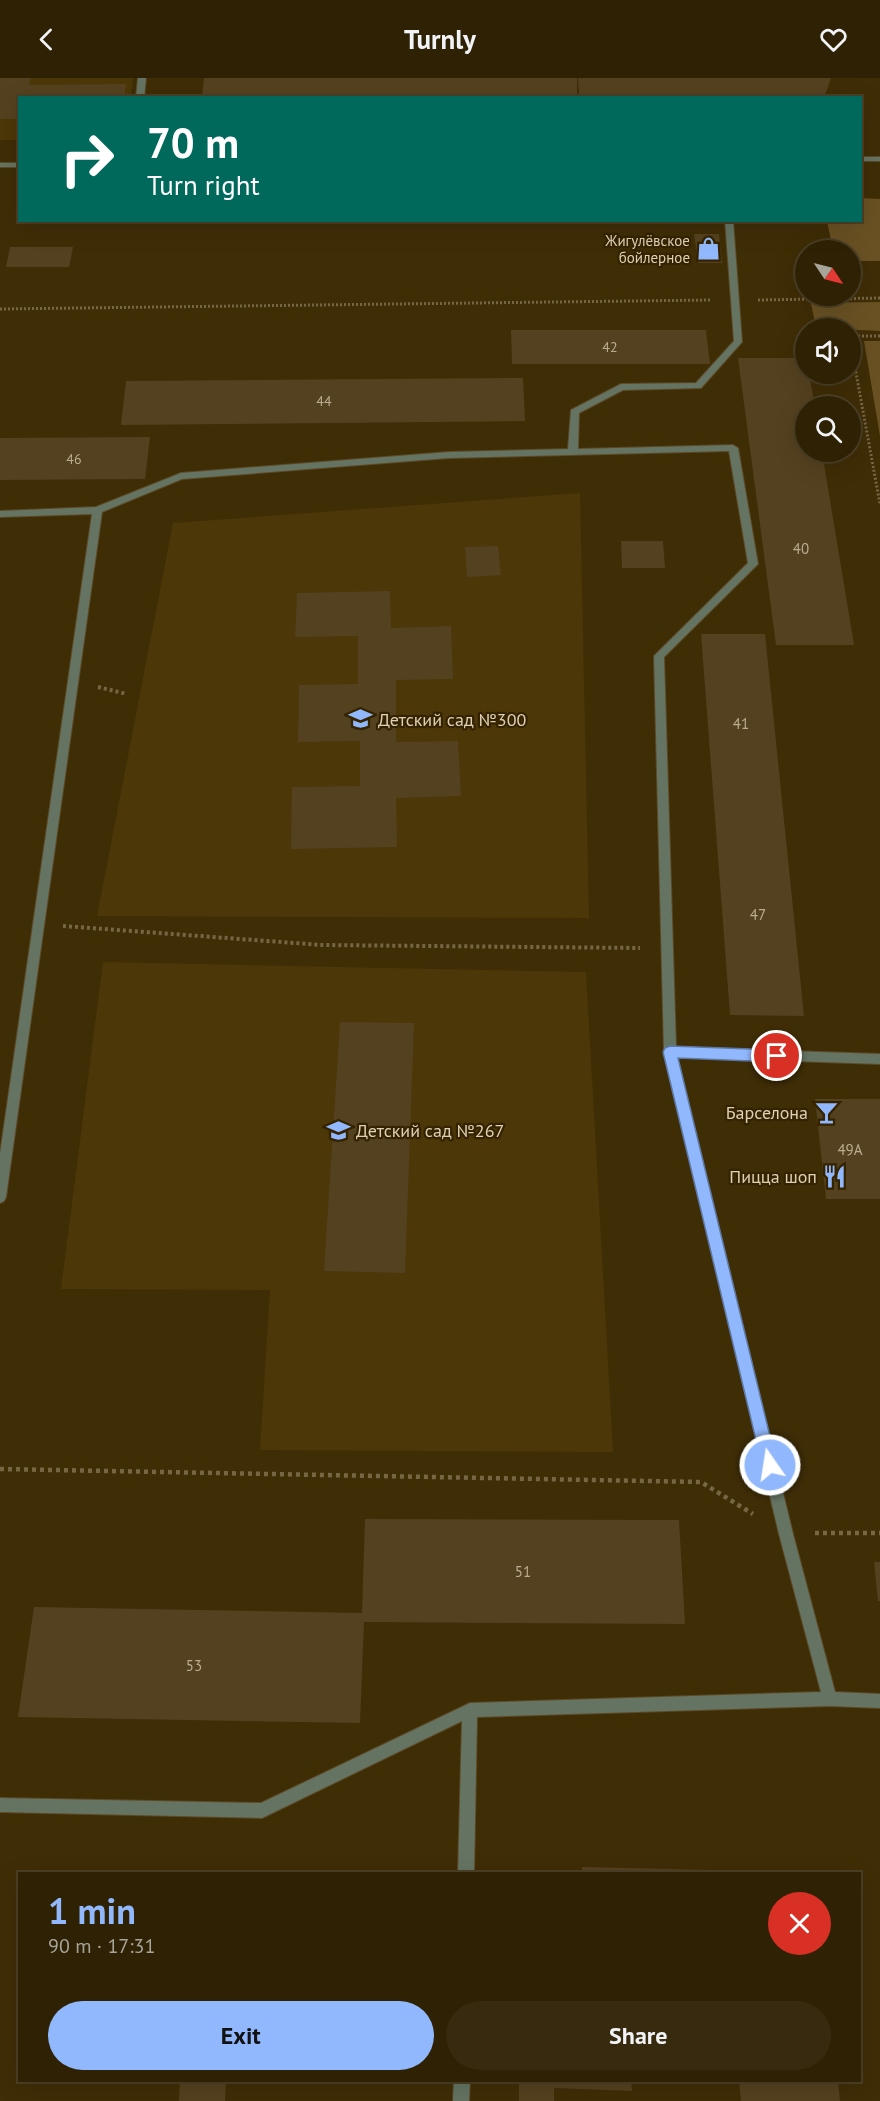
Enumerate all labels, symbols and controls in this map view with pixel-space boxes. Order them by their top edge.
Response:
text: Turnly [404,22,476,56]
icon: back [30,23,63,56]
icon: heart [817,23,850,56]
text: 70 m [147,115,239,170]
icon: right [48,120,126,198]
text: Turn right [147,168,260,202]
place label: Жигулёвское бойлерное [604,231,690,267]
shop icon: Жигулёвское бойлерное [695,236,721,262]
north arrow [795,240,861,306]
map controls [795,240,861,462]
button: sound [795,318,861,384]
house number: 42 [602,338,618,356]
house number: 44 [316,392,332,410]
button: search [795,396,861,462]
house number: 46 [66,450,82,468]
house number: 40 [793,539,809,558]
school or university icon: Детский сад №300 [347,706,373,732]
place label: Детский сад №300 [378,708,526,731]
house number: 41 [733,714,749,733]
house number: 47 [750,905,766,924]
pin [751,1030,802,1081]
icon: arrive [760,1039,793,1072]
bar icon: Барселона [813,1099,839,1125]
place label: Барселона [726,1101,808,1124]
school or university icon: Детский сад №267 [325,1117,351,1143]
place label: Детский сад №267 [356,1119,504,1142]
house number: 49А [837,1140,863,1159]
restaurant icon: Пицца шоп [822,1163,848,1189]
place label: Пицца шоп [729,1165,817,1188]
position arrow [738,1433,802,1497]
house number: 51 [515,1562,531,1581]
house number: 53 [186,1656,202,1675]
text: 1 min [48,1887,136,1934]
button: close [768,1892,831,1955]
text: 90 m · 17:31 [48,1933,155,1959]
button: Exit [48,2001,434,2070]
button: Share [446,2001,831,2070]

